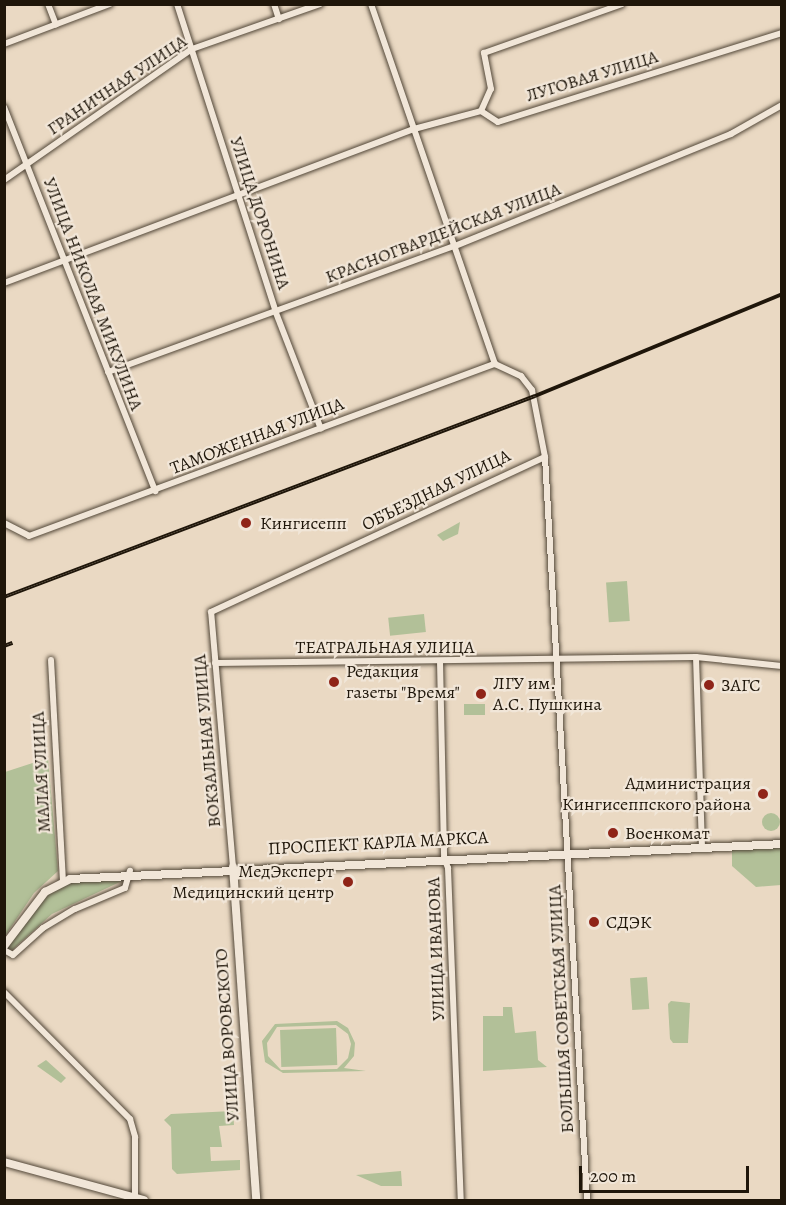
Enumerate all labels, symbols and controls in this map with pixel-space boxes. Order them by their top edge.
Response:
street label: ГРАНИЧНАЯ УЛИЦА [43,30,191,140]
street label: ЛУГОВАЯ УЛИЦА [523,46,661,106]
street label: УЛИЦА ДОРОНИНА [225,134,295,292]
street label: УЛИЦА НИКОЛАЯ МИКУЛИНА [39,174,147,414]
street label: КРАСНОГВАРДЕЙСКАЯ УЛИЦА [322,178,564,288]
street label: ТАМОЖЕННАЯ УЛИЦА [167,393,347,479]
street label: ОБЪЕЗДНАЯ УЛИЦА [358,445,514,535]
place label: Кингисепп [260,512,347,534]
marker: Кингисепп [237,514,255,532]
street label: ТЕАТРАЛЬНАЯ УЛИЦА [295,636,475,658]
street label: ВОКЗАЛЬНАЯ УЛИЦА [189,654,225,828]
place label: Редакция газеты "Время" [346,661,460,704]
place label: ЛГУ им. А.С. Пушкина [493,673,602,716]
place label: ЗАГС [721,674,761,696]
marker: Редакция газеты "Время" [327,675,341,689]
marker: ЗАГС [702,678,716,692]
marker: ЛГУ им. А.С. Пушкина [474,687,488,701]
street label: МАЛАЯ УЛИЦА [27,711,55,833]
place label: Администрация Кингисеппского района [562,773,751,816]
marker: Администрация Кингисеппского района [756,787,770,801]
place label: Военкомат [625,822,710,844]
street label: ПРОСПЕКТ КАРЛА МАРКСА [267,826,489,860]
marker: Военкомат [606,826,620,840]
place label: МедЭксперт Медицинский центр [173,861,334,904]
marker: МедЭксперт Медицинский центр [339,873,357,891]
street label: УЛИЦА ИВАНОВА [423,877,449,1021]
street label: БОЛЬШАЯ СОВЕТСКАЯ УЛИЦА [544,884,578,1134]
place label: СДЭК [606,911,651,933]
marker: СДЭК [587,915,601,929]
street label: УЛИЦА ВОРОВСКОГО [210,948,244,1122]
scale bar [582,1154,752,1192]
text: 200 m [590,1164,636,1188]

